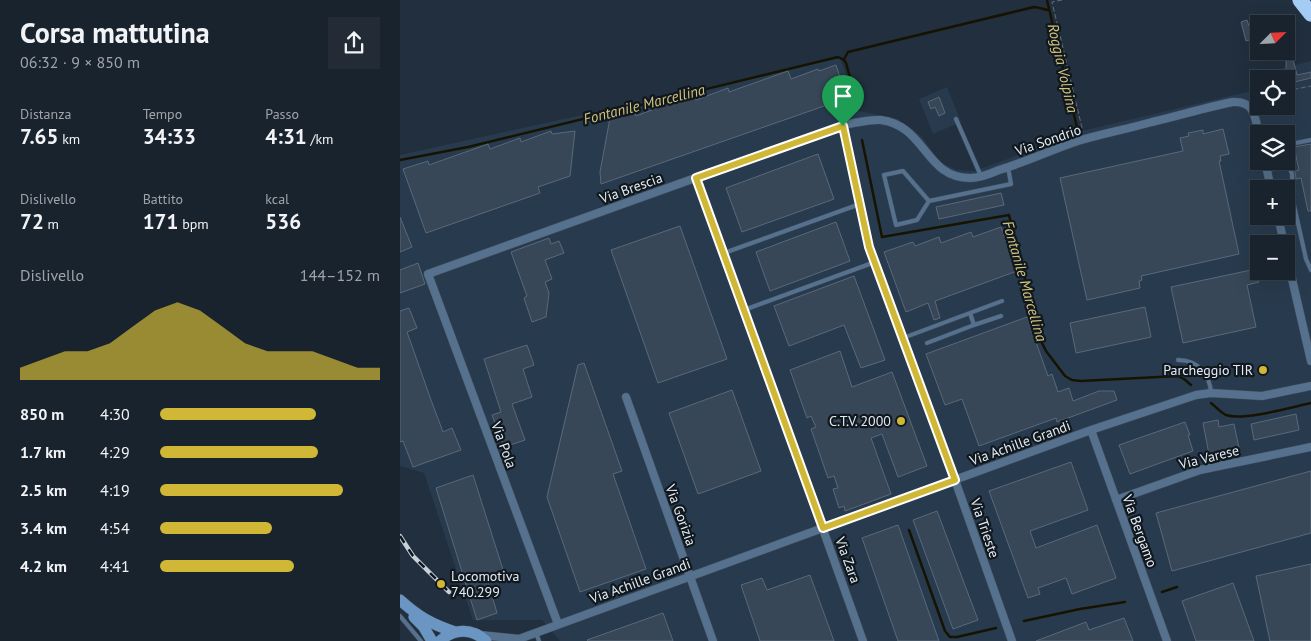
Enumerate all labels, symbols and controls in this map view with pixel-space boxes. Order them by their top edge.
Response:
text: Corsa mattutina [20,14,210,51]
north arrow [1250,15,1295,60]
map controls [1250,15,1295,280]
button: share [328,17,380,69]
water label: Roggia Volpina [1044,22,1083,115]
text: 06:32 · 9 × 850 m [20,52,140,72]
button: locate [1250,70,1295,115]
pin [822,75,864,126]
water label: Fontanile Marcellina [581,80,708,128]
icon: arrive [829,82,857,110]
text: Distanza [20,105,71,123]
text: Tempo [143,105,182,123]
text: Passo [265,105,299,123]
street label: Via Sondrio [1012,120,1083,160]
text: 7.65 [20,123,58,150]
text: 34:33 [143,123,196,150]
text: 4:31 [265,123,307,150]
button: layers [1250,125,1295,170]
text: km [58,130,80,148]
text: /km [307,130,333,148]
street label: Via Brescia [596,168,665,208]
button: + [1250,180,1295,225]
text: Dislivello [20,190,76,208]
text: Battito [143,190,183,208]
text: kcal [265,190,289,208]
text: 72 [20,208,44,235]
text: 171 [143,208,178,235]
text: 536 [265,208,301,235]
text: m [44,215,59,233]
text: bpm [178,215,209,233]
water label: Fontanile Marcellina [999,218,1052,344]
button: − [1250,235,1295,280]
text: Dislivello [20,265,84,285]
text: 144–152 m [300,265,380,285]
place label: Parcheggio TIR [1163,361,1253,379]
marker: Parcheggio TIR [1257,364,1269,376]
text: 850 m [20,404,64,424]
text: 4:30 [100,404,130,424]
place label: C.T.V. 2000 [829,412,891,430]
marker: C.T.V. 2000 [895,415,907,427]
street label: Via Achille Grandi [966,416,1073,470]
street label: Via Pola [487,418,521,471]
street label: Via Varese [1176,441,1241,473]
text: 1.7 km [20,442,66,462]
text: 4:29 [100,442,130,462]
text: 2.5 km [20,480,67,500]
text: 4:19 [100,480,130,500]
street label: Via Gorizia [661,481,700,548]
street label: Via Bergamo [1118,491,1161,570]
street label: Via Trieste [966,495,1004,560]
text: 3.4 km [20,518,67,538]
text: 4:54 [100,518,130,538]
street label: Via Zara [831,533,865,586]
street label: Via Achille Grandi [586,554,693,608]
text: 4.2 km [20,556,67,576]
text: 4:41 [100,556,130,576]
place label: Locomotiva 740.299 [451,567,520,601]
marker: Locomotiva 740.299 [435,578,447,590]

